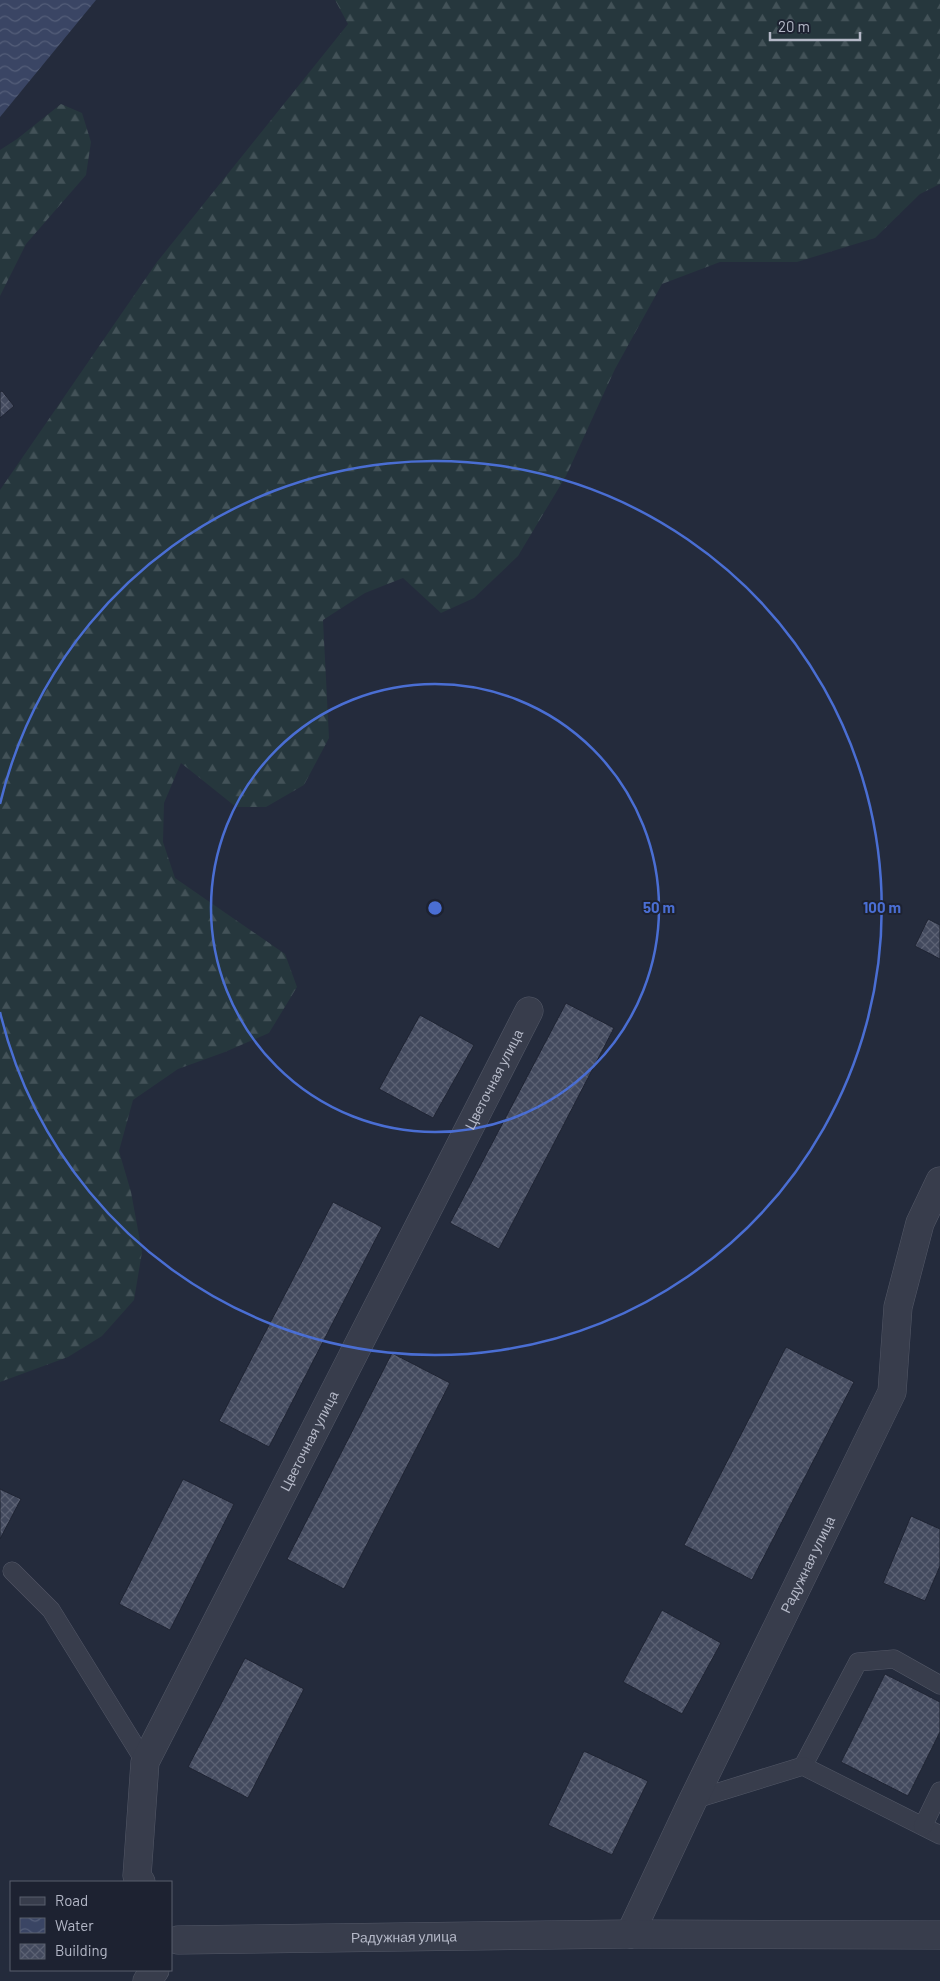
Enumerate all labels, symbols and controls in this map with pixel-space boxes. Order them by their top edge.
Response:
scale bar [770,10,860,42]
text: 20 m [778,17,810,35]
text: 50 m [643,898,675,916]
text: 100 m [863,898,901,916]
centre of rings [426,899,444,917]
street label: Цветочная улица [461,1026,526,1132]
street label: Цветочная улица [276,1388,341,1494]
street label: Радужная улица [777,1513,838,1616]
legend [10,1881,172,1971]
text: Road [55,1891,88,1909]
text: Water [55,1916,94,1934]
street label: Радужная улица [351,1927,457,1946]
text: Building [55,1941,108,1959]

